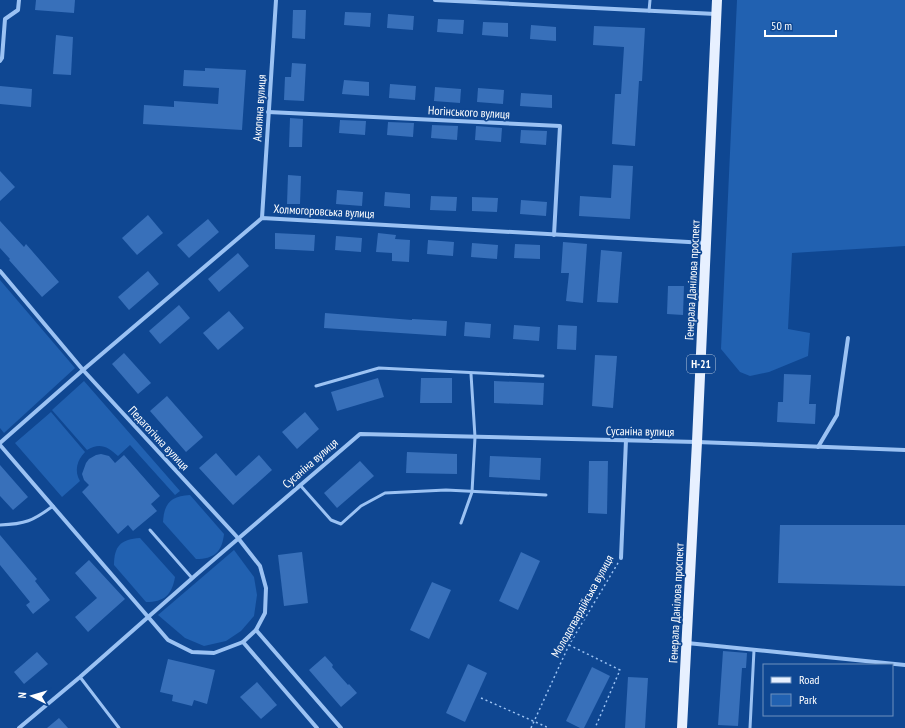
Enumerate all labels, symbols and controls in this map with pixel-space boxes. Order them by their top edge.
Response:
scale bar [765,12,836,38]
text: 50 m [771,18,792,33]
street label: Акопяна вулиця [249,74,269,142]
street label: Ногінського вулиця [428,102,511,122]
street label: Холмогоровська вулиця [273,201,375,221]
street label: Генерала Данілова проспект [681,219,703,340]
road number: Н-21 [687,355,715,373]
street label: Педагогічна вулиця [125,403,193,474]
street label: Сусаніна вулиця [606,423,675,439]
street label: Сусаніна вулиця [279,435,341,491]
street label: Генерала Данілова проспект [665,542,687,663]
street label: Молодогвардійська вулиця [548,552,617,660]
legend [763,664,893,716]
text: Road [799,672,819,687]
north arrow [12,676,52,716]
text: N [15,692,29,699]
text: Park [799,692,817,707]

